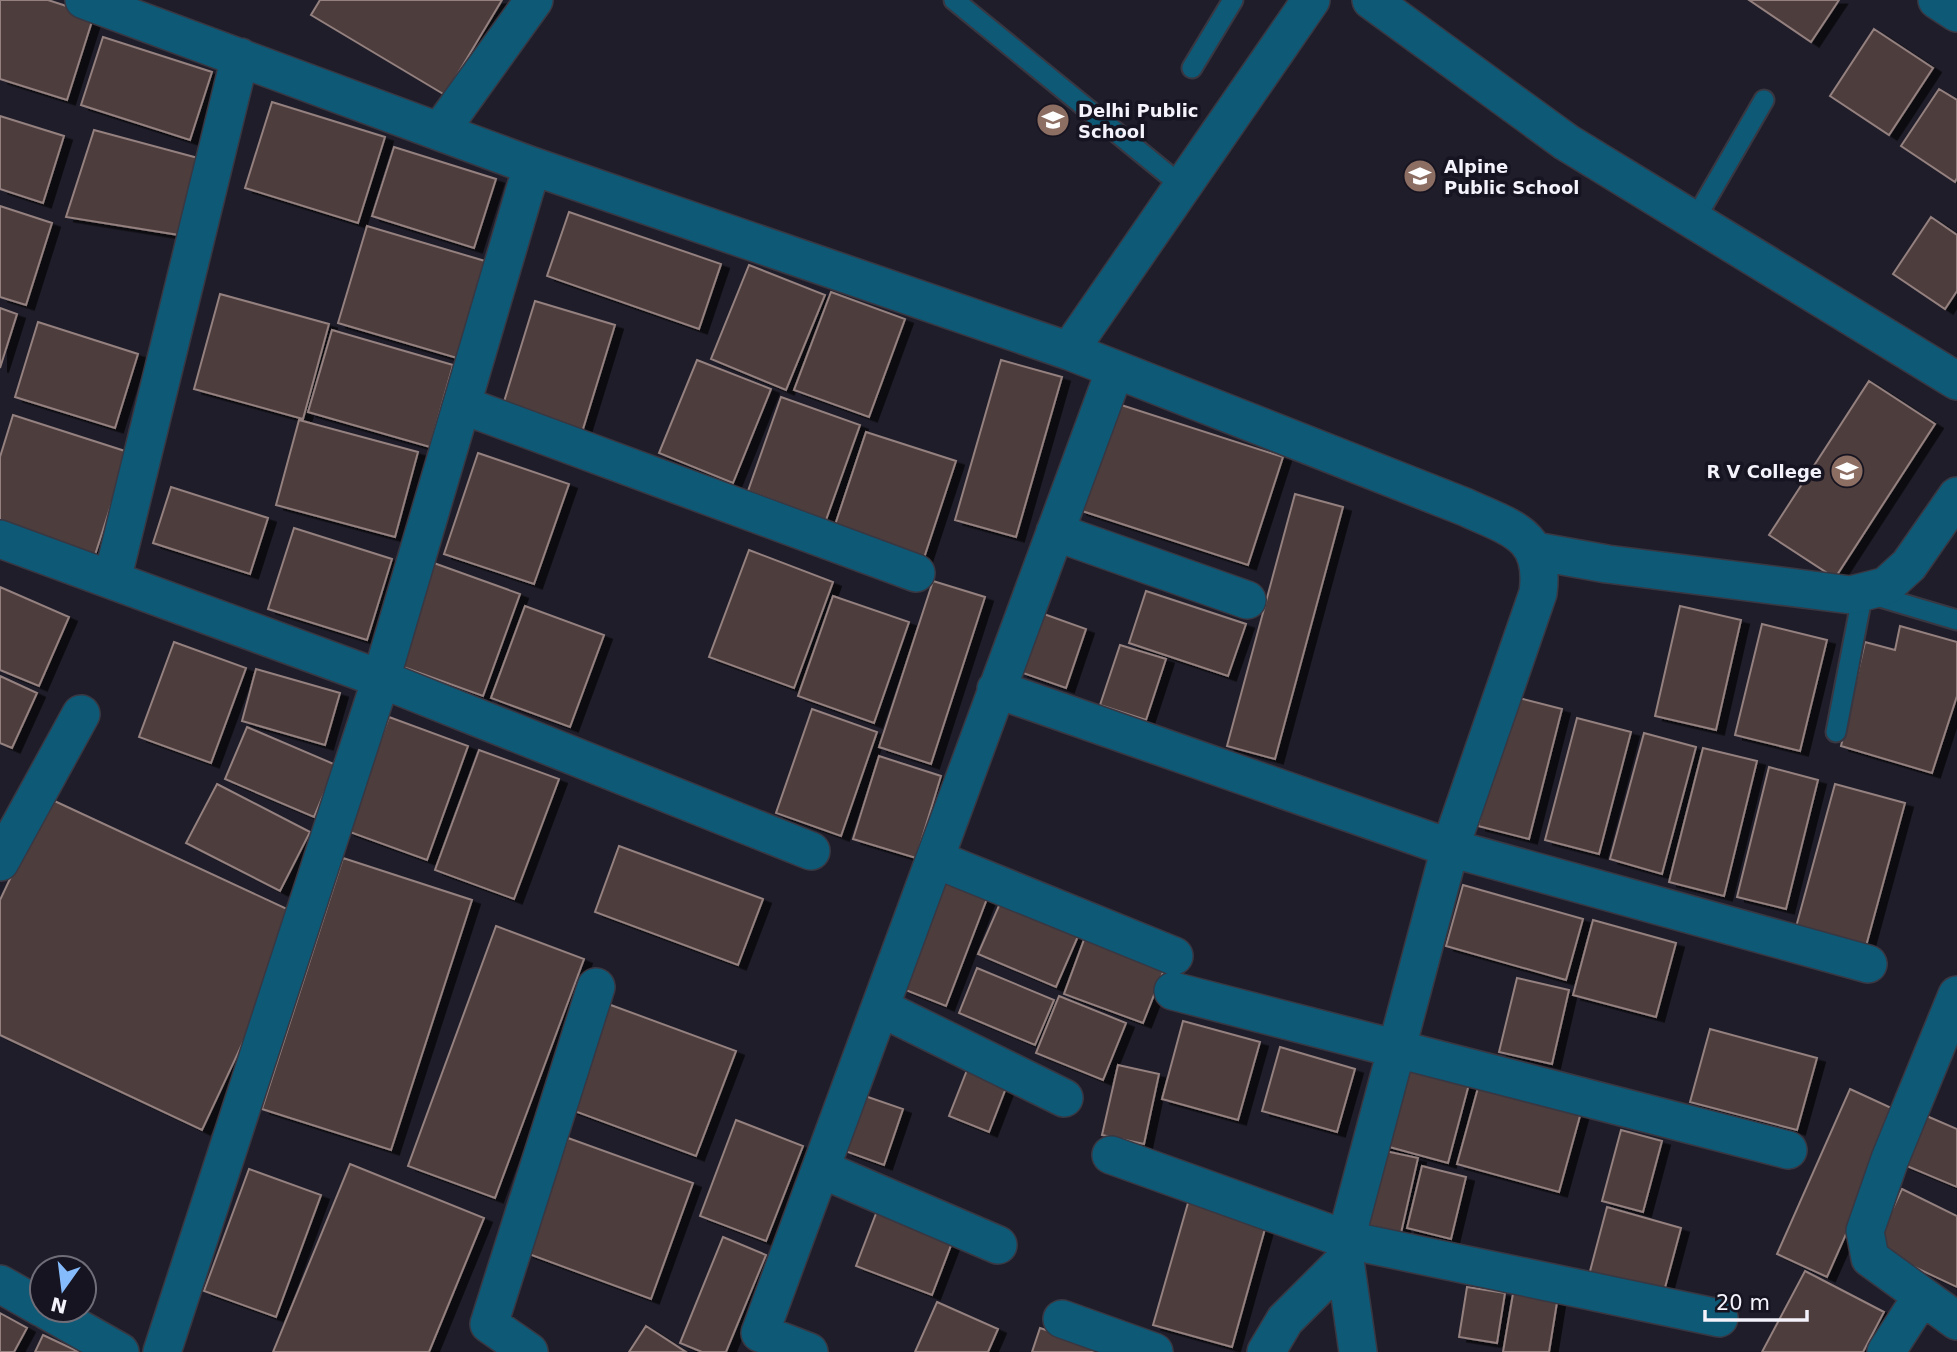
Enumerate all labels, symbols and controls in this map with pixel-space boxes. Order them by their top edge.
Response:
place label: Delhi Public School [1078,100,1198,142]
school or university icon: Delhi Public School [1034,101,1072,139]
place label: Alpine Public School [1444,156,1580,198]
school or university icon: Alpine Public School [1401,157,1439,195]
school or university icon: R V College [1828,452,1866,490]
place label: R V College [1706,461,1822,482]
north arrow [28,1254,98,1324]
scale bar [1705,1278,1806,1322]
text: 20 m [1716,1291,1770,1315]
text: N [49,1293,69,1318]

